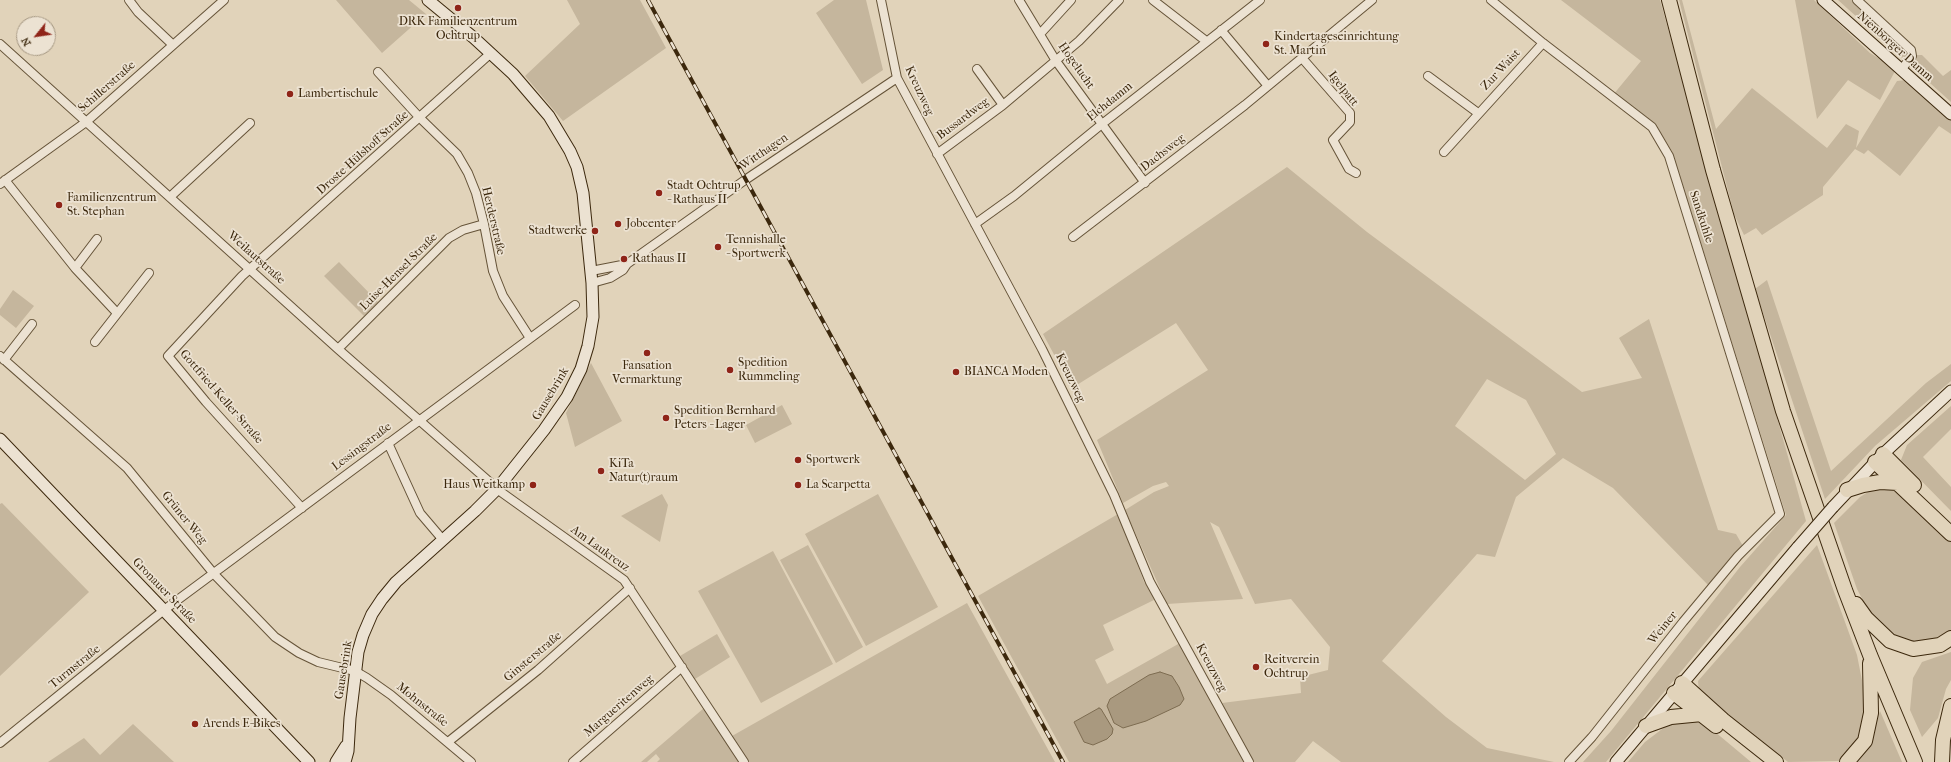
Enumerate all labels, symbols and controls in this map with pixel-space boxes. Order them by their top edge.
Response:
marker: DRK Familienzentrum Ochtrup [453,3,463,13]
street label: Nienborger Damm [1854,9,1936,85]
place label: DRK Familienzentrum Ochtrup [399,15,517,43]
north arrow [16,16,56,56]
place label: Kindertageseinrichtung St. Martin [1274,30,1399,58]
text: N [18,35,34,49]
marker: Kindertageseinrichtung St. Martin [1261,39,1271,49]
street label: Hogelucht [1055,40,1097,92]
street label: Zur Waist [1478,46,1524,94]
street label: Schillerstraße [75,58,139,116]
street label: Kreuzweg [901,64,937,118]
street label: Igelpatt [1325,68,1361,110]
street label: Elchdamm [1084,79,1136,125]
place label: Lambertischule [298,87,378,101]
marker: Lambertischule [285,89,295,99]
street label: Bussardweg [934,95,992,143]
street label: Droste-Hülshoff-Straße [314,108,412,198]
street label: Witthagen [737,131,791,173]
street label: Dachsweg [1138,131,1188,175]
place label: Stadt Ochtrup - Rathaus II [667,179,741,207]
street label: Herderstraße [478,185,508,257]
marker: Stadt Ochtrup - Rathaus II [654,188,664,198]
street label: Sandkuhle [1686,189,1716,245]
place label: Familienzentrum St. Stephan [67,191,156,219]
marker: Familienzentrum St. Stephan [54,200,64,210]
place label: Jobcenter [626,217,676,231]
marker: Jobcenter [613,219,623,229]
place label: Stadtwerke [529,224,587,238]
marker: Stadtwerke [590,226,600,236]
street label: Weilautstraße [224,228,288,288]
street label: Luise-Hensel-Straße [357,230,441,314]
place label: Tennishalle - Sportwerk [726,233,786,261]
marker: Tennishalle - Sportwerk [713,242,723,252]
place label: Rathaus II [632,252,686,266]
marker: Rathaus II [619,254,629,264]
street label: Gottfried-Keller-Straße [176,347,266,447]
marker: Fansation Vermarktung [642,348,652,358]
street label: Kreuzweg [1052,351,1088,405]
place label: Spedition Rummeling [738,356,799,384]
place label: Fansation Vermarktung [612,359,682,387]
street label: Gausebrink [530,365,572,423]
marker: Spedition Rummeling [725,365,735,375]
place label: BIANCA Moden [964,365,1048,379]
marker: BIANCA Moden [951,367,961,377]
place label: Spedition Bernhard Peters - Lager [674,404,776,432]
marker: Spedition Bernhard Peters - Lager [661,413,671,423]
street label: Lessingstraße [329,420,395,474]
place label: Sportwerk [806,453,860,467]
marker: Sportwerk [793,455,803,465]
place label: KiTa Natur(t)raum [609,457,678,485]
marker: KiTa Natur(t)raum [596,466,606,476]
place label: Haus Weitkamp [443,478,525,492]
place label: La Scarpetta [806,478,870,492]
marker: Haus Weitkamp [528,480,538,490]
marker: La Scarpetta [793,480,803,490]
street label: Grüner Weg [158,488,210,548]
street label: Am Laukreuz [568,523,632,575]
street label: Gronauer Straße [129,555,199,627]
street label: Weiner [1645,609,1681,647]
street label: Ginsterstraße [501,629,565,685]
street label: Gausebrink [332,640,356,700]
street label: Kreuzweg [1192,641,1230,695]
street label: Turmstraße [47,642,103,692]
place label: Reitverein Ochtrup [1264,653,1319,681]
marker: Reitverein Ochtrup [1251,662,1261,672]
street label: Margueritenweg [581,672,657,740]
street label: Mohnstraße [393,680,451,730]
place label: Arends E-Bikes [203,717,280,731]
marker: Arends E-Bikes [190,719,200,729]

